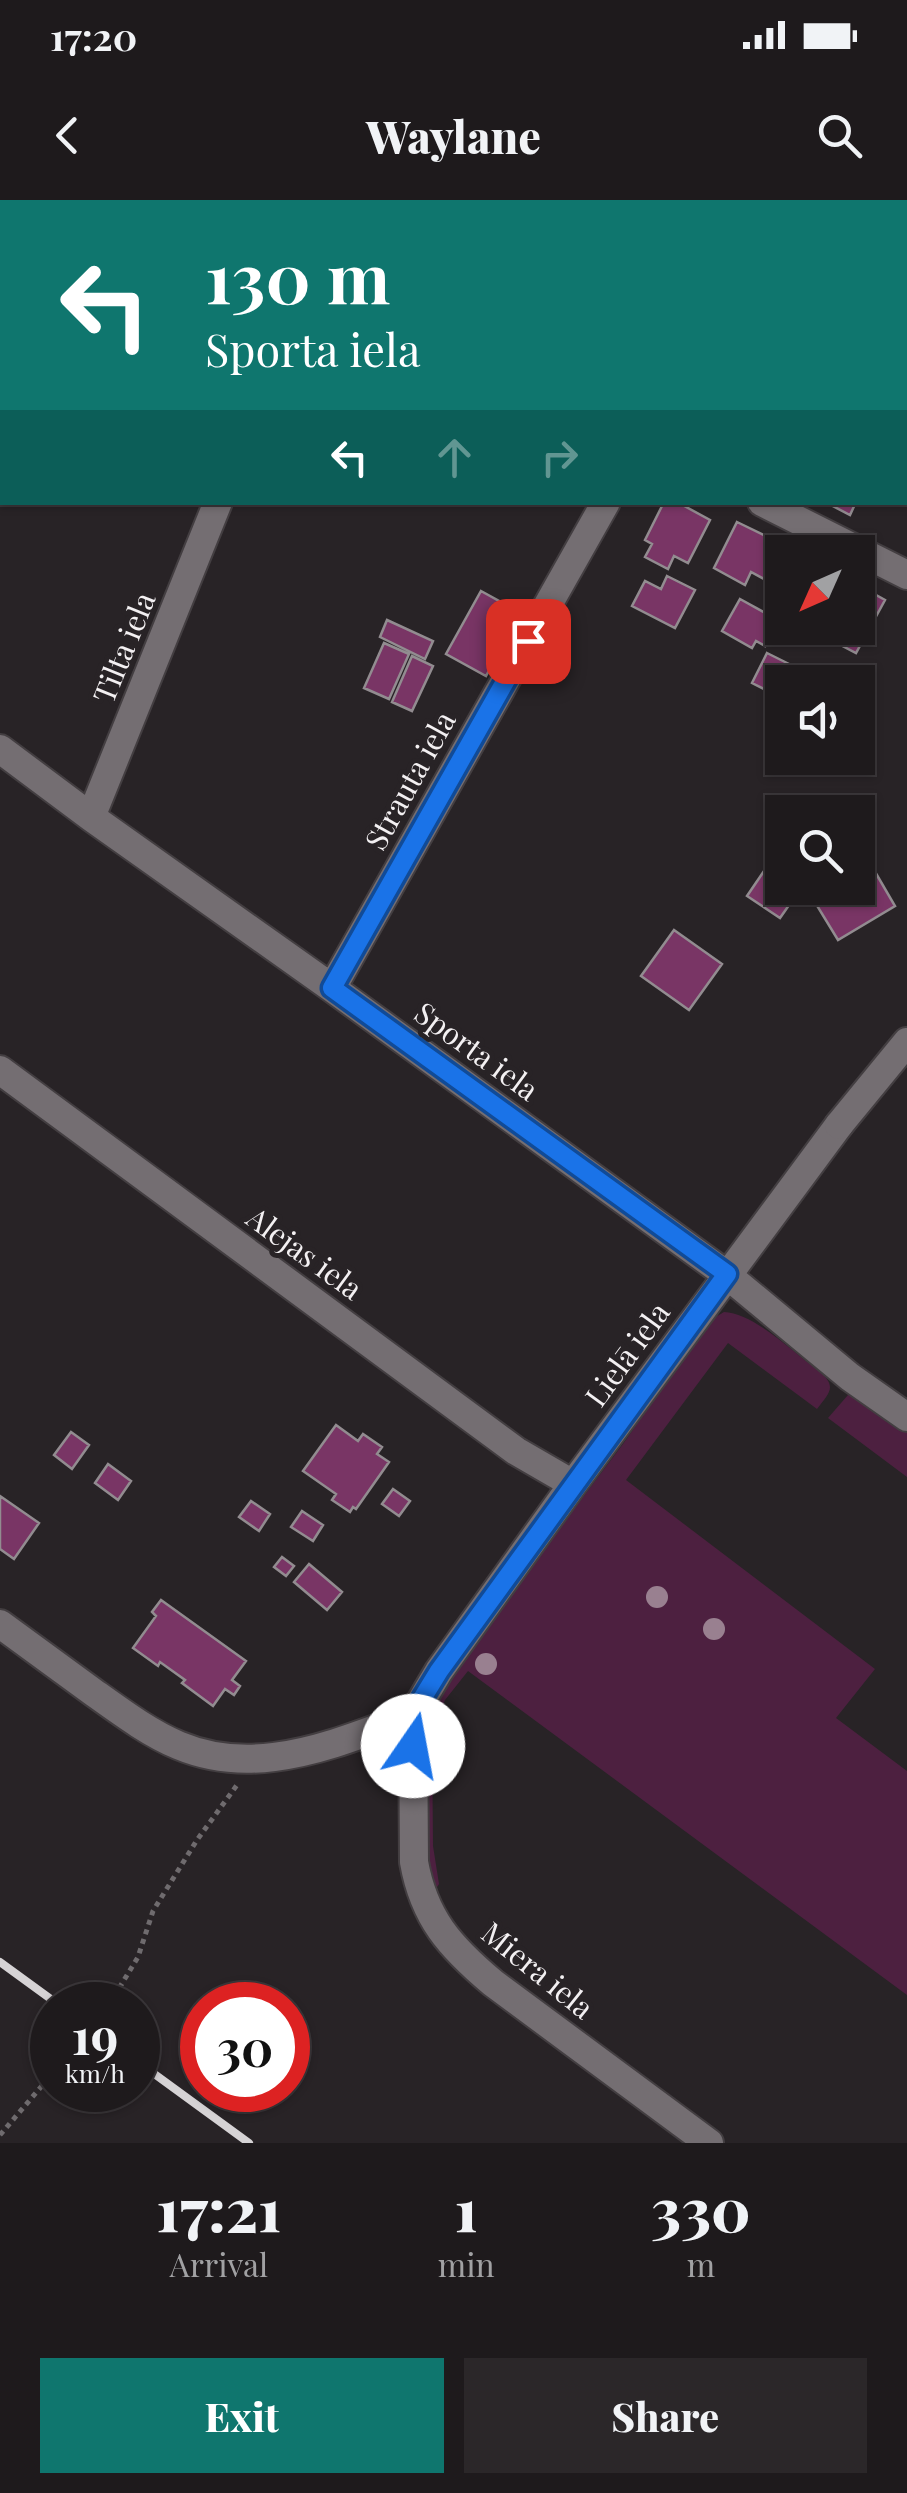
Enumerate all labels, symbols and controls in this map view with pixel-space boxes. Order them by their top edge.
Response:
text: 17:20 [50,10,137,61]
text: Waylane [366,105,541,165]
icon: back [40,108,95,163]
icon: search [812,108,867,163]
text: 130 m [205,228,390,322]
icon: left [40,240,170,370]
text: Sporta iela [205,318,420,378]
icon: left [322,430,377,485]
icon: ahead [427,430,482,485]
icon: right [532,430,587,485]
north arrow [765,535,875,645]
map controls [765,535,875,905]
street label: Tilta iela [83,586,163,709]
pin [486,599,571,684]
icon: arrive [501,614,556,669]
button: sound [765,665,875,775]
street label: Strauta iela [355,704,464,857]
button: search [765,795,875,905]
street label: Sporta iela [407,992,547,1109]
street label: Alejas iela [239,1196,371,1308]
street label: Lielā iela [575,1294,678,1414]
position arrow [361,1694,465,1798]
street label: Miera iela [474,1912,603,2027]
speed limit sign: 30 [180,1982,310,2112]
text: 19 [72,2001,118,2068]
text: km/h [65,2056,125,2089]
text: 17:21 [156,2167,281,2247]
text: 1 [455,2167,478,2247]
text: 330 [651,2167,751,2247]
text: Arrival [170,2242,268,2285]
text: min [438,2242,495,2285]
text: m [687,2242,715,2285]
button: Exit [40,2358,444,2473]
button: Share [464,2358,867,2473]

